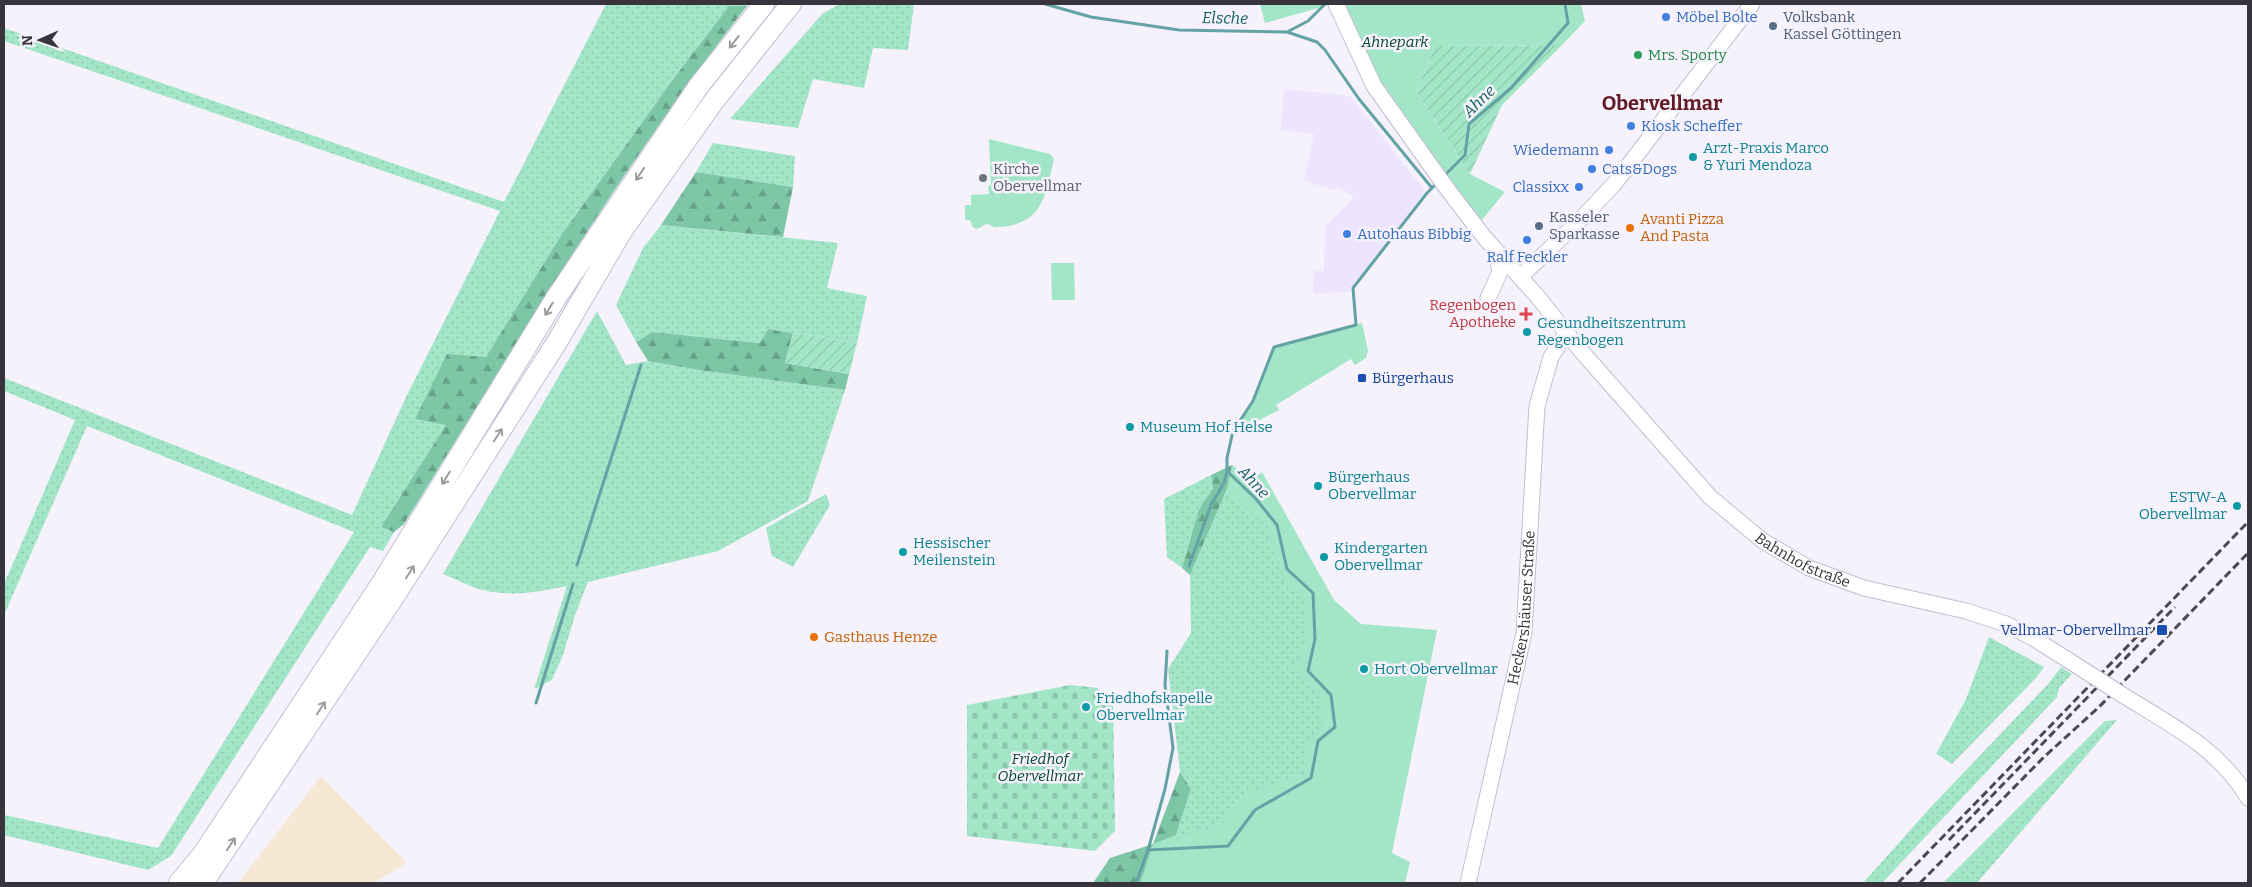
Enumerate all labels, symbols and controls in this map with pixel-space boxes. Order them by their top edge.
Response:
water label: Elsche [1202,8,1248,28]
place label: Möbel Bolte [1676,8,1758,26]
place label: Volksbank Kassel Göttingen [1783,8,1902,43]
marker: Möbel Bolte [1660,11,1672,23]
north arrow [15,15,65,65]
marker: Volksbank Kassel Göttingen [1767,20,1779,32]
park label: Ahnepark [1361,33,1429,51]
text: N [19,35,36,46]
one-way arrow [728,35,739,48]
place label: Mrs. Sporty [1648,46,1727,64]
marker: Mrs. Sporty [1632,49,1644,61]
water label: Ahne [1458,81,1499,122]
district label: Obervellmar [1602,91,1723,115]
place label: Kiosk Scheffer [1641,117,1742,135]
marker: Kiosk Scheffer [1625,120,1637,132]
place label: Arzt-Praxis Marco & Yuri Mendoza [1703,139,1829,174]
place label: Wiedemann [1513,141,1600,159]
marker: Wiedemann [1603,144,1615,156]
marker: Arzt-Praxis Marco & Yuri Mendoza [1687,151,1699,163]
place label: Kirche Obervellmar [993,160,1082,195]
place label: Cats&Dogs [1602,160,1677,178]
marker: Cats&Dogs [1586,163,1598,175]
one-way arrow [634,167,645,181]
marker: Kirche Obervellmar [977,172,989,184]
place label: Classixx [1512,178,1570,196]
marker: Classixx [1573,181,1585,193]
place label: Kasseler Sparkasse [1549,208,1620,243]
place label: Avanti Pizza And Pasta [1640,210,1724,245]
marker: Kasseler Sparkasse [1533,220,1545,232]
marker: Avanti Pizza And Pasta [1624,222,1636,234]
place label: Autohaus Bibbig [1357,225,1471,243]
marker: Autohaus Bibbig [1341,228,1353,240]
marker: Ralf Feckler [1521,234,1533,246]
place label: Ralf Feckler [1486,248,1568,266]
place label: Regenbogen Apotheke [1429,296,1516,331]
one-way arrow [544,302,554,316]
marker: Regenbogen Apotheke [1520,308,1532,320]
place label: Gesundheitszentrum Regenbogen [1537,314,1687,349]
marker: Gesundheitszentrum Regenbogen [1521,326,1533,338]
place label: Bürgerhaus [1372,369,1454,387]
marker: Bürgerhaus [1356,372,1368,384]
place label: Museum Hof Helse [1140,418,1273,436]
marker: Museum Hof Helse [1124,421,1136,433]
one-way arrow [493,429,503,443]
water label: Ahne [1234,461,1274,502]
place label: Bürgerhaus Obervellmar [1328,468,1417,503]
one-way arrow [441,470,451,484]
marker: Bürgerhaus Obervellmar [1312,480,1324,492]
place label: ESTW-A Obervellmar [2139,488,2227,523]
marker: ESTW-A Obervellmar [2231,500,2243,512]
street label: Bahnhofstraße [1751,529,1853,591]
street label: Heckershäuser Straße [1504,530,1539,687]
place label: Hessischer Meilenstein [913,534,996,569]
place label: Kindergarten Obervellmar [1334,539,1428,574]
marker: Hessischer Meilenstein [897,546,909,558]
marker: Kindergarten Obervellmar [1318,551,1330,563]
one-way arrow [405,565,415,579]
place label: Vellmar-Obervellmar [2001,621,2151,639]
marker: Vellmar-Obervellmar [2155,623,2169,637]
place label: Gasthaus Henze [824,628,937,646]
marker: Gasthaus Henze [808,631,820,643]
place label: Hort Obervellmar [1374,660,1498,678]
marker: Hort Obervellmar [1358,663,1370,675]
place label: Friedhofskapelle Obervellmar [1096,689,1213,724]
one-way arrow [316,701,326,715]
marker: Friedhofskapelle Obervellmar [1080,701,1092,713]
park label: Friedhof Obervellmar [998,750,1083,785]
one-way arrow [227,837,237,851]

